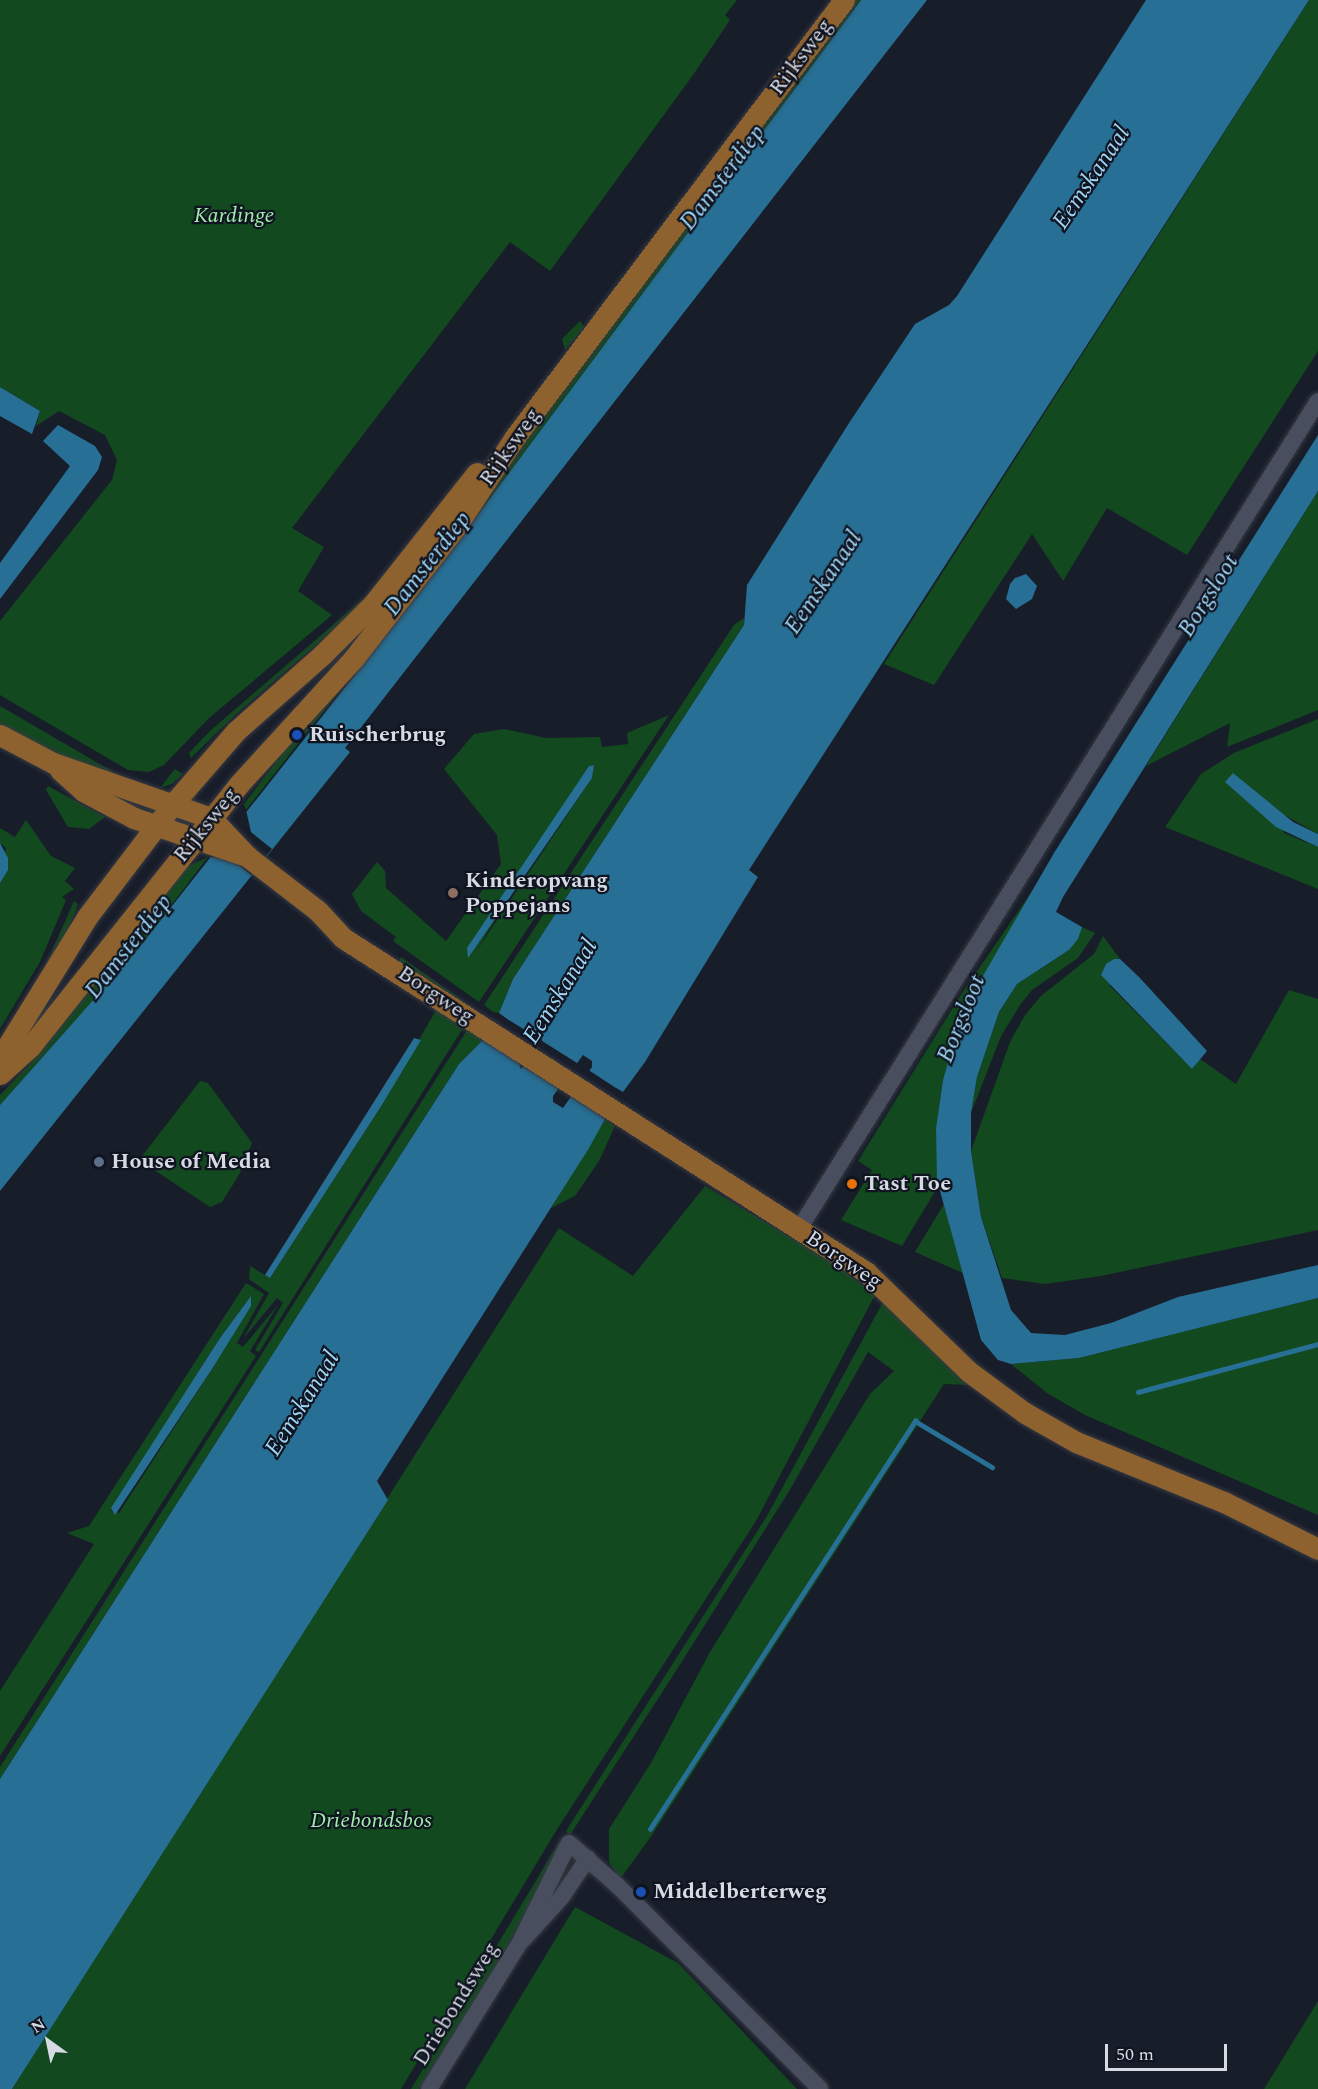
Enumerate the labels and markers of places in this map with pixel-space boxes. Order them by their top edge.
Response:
place label: Ruischerbrug [309,722,446,748]
marker: Ruischerbrug [290,728,304,742]
place label: Kinderopvang Poppejans [465,867,608,918]
marker: Kinderopvang Poppejans [446,886,460,900]
place label: House of Media [111,1149,271,1175]
marker: House of Media [92,1155,106,1169]
place label: Tast Toe [864,1171,951,1197]
marker: Tast Toe [845,1177,859,1191]
place label: Middelberterweg [653,1879,827,1905]
marker: Middelberterweg [634,1885,648,1899]

